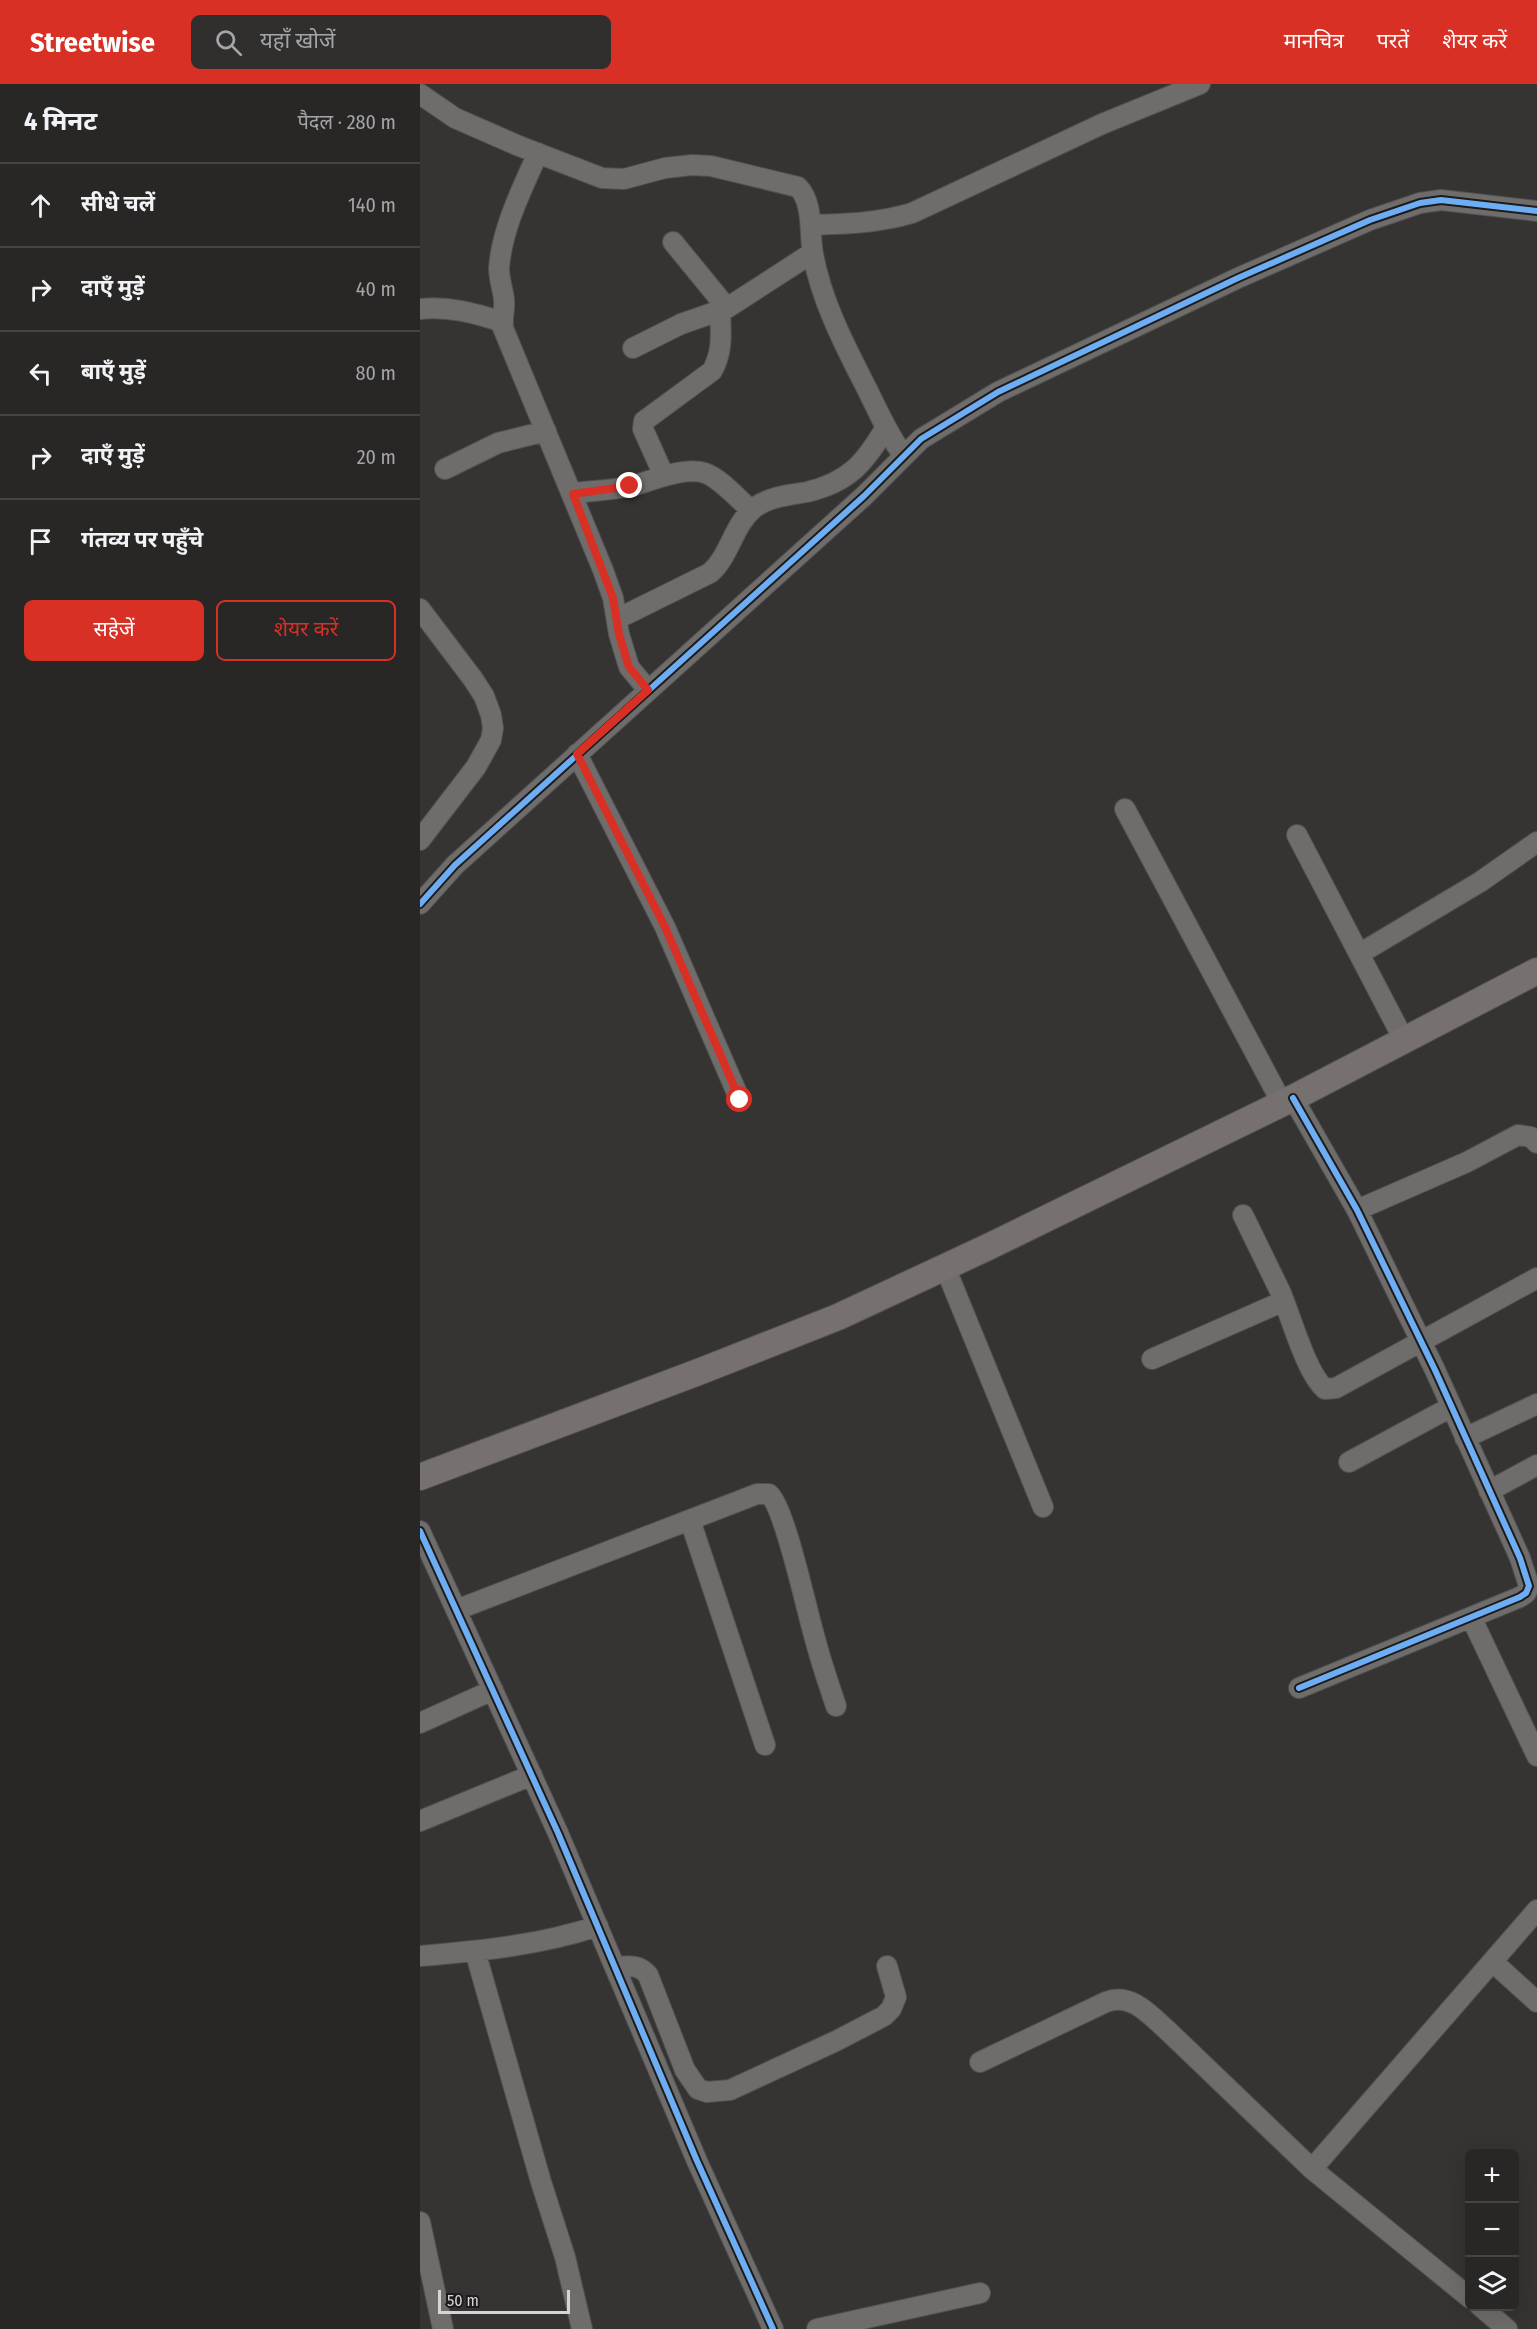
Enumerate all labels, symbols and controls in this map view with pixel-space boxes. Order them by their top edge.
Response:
search box [191,15,611,69]
text: Streetwise [30,26,155,59]
icon: search [212,26,245,59]
text: यहाँ खोजें [260,27,335,54]
text: मानचित्र [1284,28,1344,54]
text: परतें [1377,28,1409,54]
text: शेयर करें [1442,28,1507,54]
text: 4 मिनट [24,106,97,137]
text: पैदल · 280 m [298,110,396,134]
icon: ahead [24,189,57,222]
text: सीधे चलें [81,190,155,217]
text: 140 m [348,193,396,217]
icon: right [24,273,57,306]
text: दाएँ मुड़ें [81,274,145,301]
text: 40 m [356,277,396,301]
icon: left [24,357,57,390]
text: बाएँ मुड़ें [81,358,146,385]
text: 80 m [356,361,396,385]
icon: right [24,441,57,474]
text: दाएँ मुड़ें [81,442,145,469]
text: 20 m [357,445,396,469]
route end [616,472,642,498]
icon: arrive [24,525,57,558]
text: गंतव्य पर पहुँचे [81,526,203,553]
button: सहेजें [24,600,204,661]
button: शेयर करें [216,600,396,661]
route start [726,1086,752,1112]
map controls [1465,2149,1519,2311]
button: + [1465,2149,1519,2203]
button: − [1465,2203,1519,2257]
button: layers [1465,2257,1519,2311]
scale bar [438,2287,570,2314]
text: 50 m [447,2291,479,2310]

